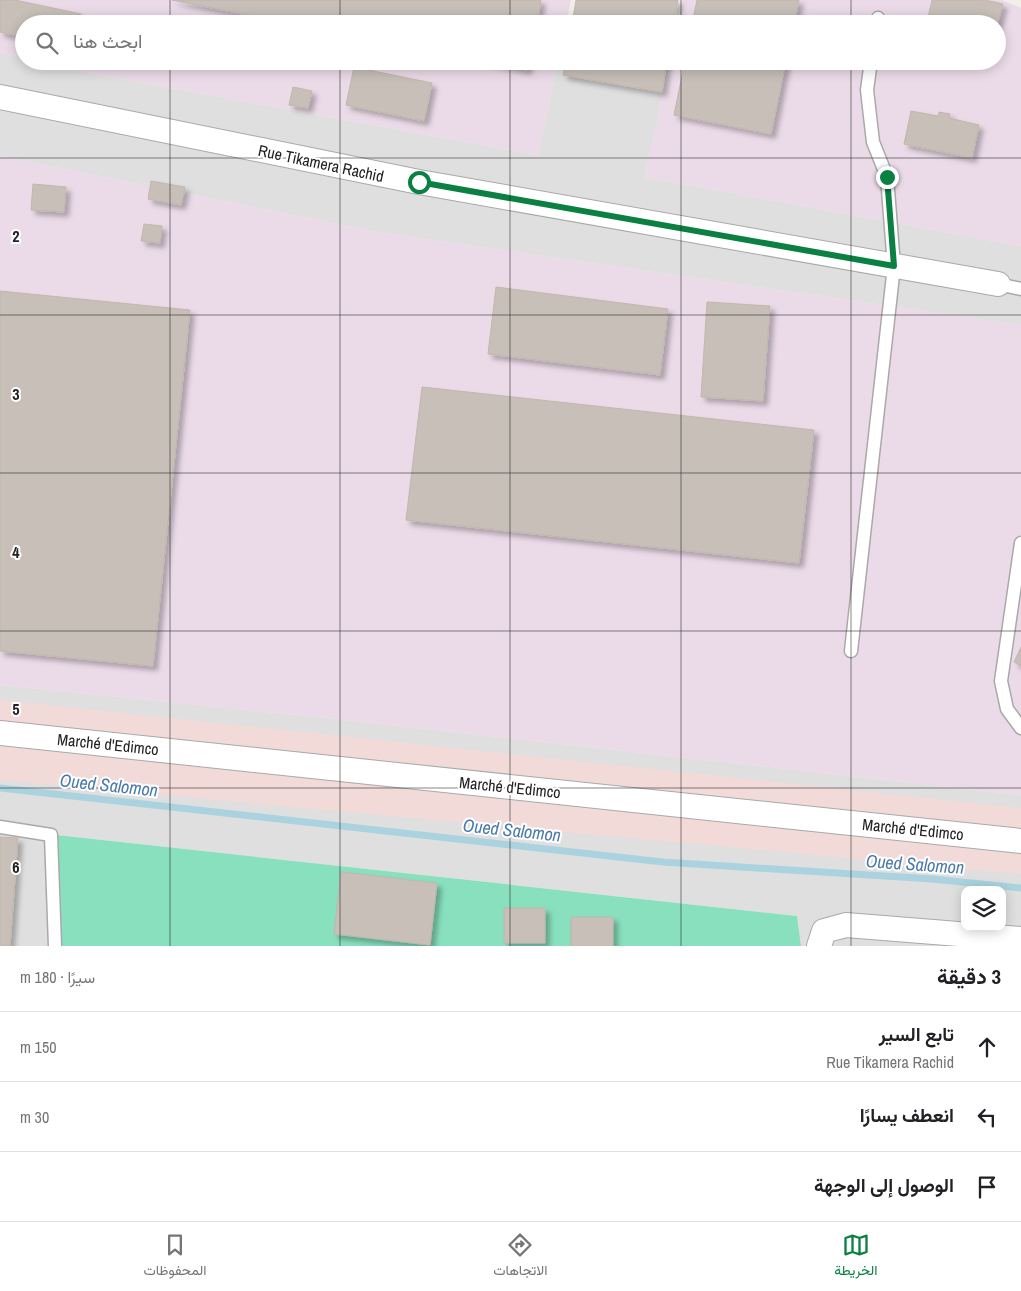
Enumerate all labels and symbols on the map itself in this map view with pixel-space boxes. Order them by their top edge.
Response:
street label: Rue Tikamera Rachid [256,139,386,187]
route end [876,166,899,189]
route start [408,171,431,194]
text: 2 [12,225,20,247]
text: 3 [12,383,20,405]
text: 4 [12,541,20,563]
text: 5 [12,698,20,720]
street label: Marché d'Edimco [56,728,160,760]
water label: Oued Salomon [59,767,159,803]
street label: Marché d'Edimco [458,771,562,803]
water label: Oued Salomon [462,812,562,848]
street label: Marché d'Edimco [861,813,965,845]
water label: Oued Salomon [865,848,965,880]
text: 6 [12,856,20,878]

